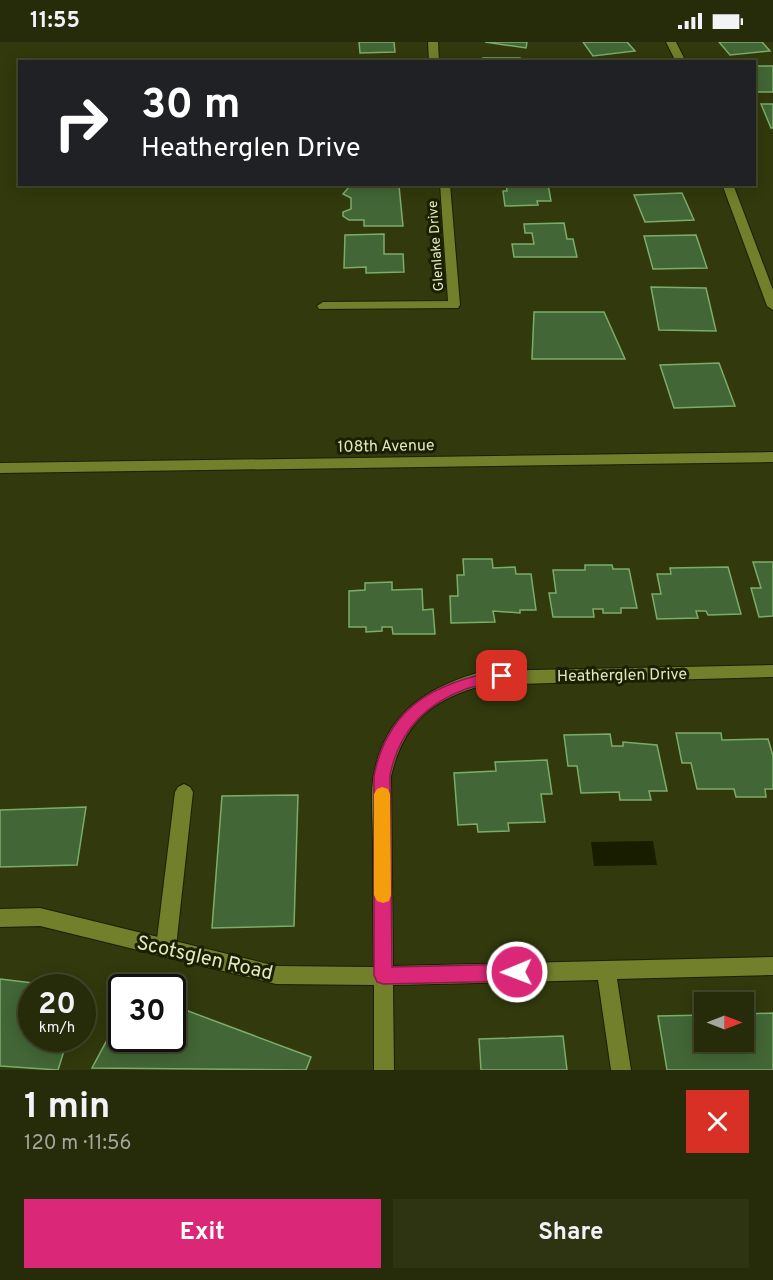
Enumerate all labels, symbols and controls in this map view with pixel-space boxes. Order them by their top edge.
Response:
text: 11:55 [30,8,80,35]
text: 30 m [141,80,240,133]
icon: right [42,84,120,162]
text: Heatherglen Drive [141,132,361,166]
street label: Glenlake Drive [425,200,448,292]
street label: 108th Avenue [337,436,435,458]
pin [476,650,527,701]
icon: arrive [485,659,518,692]
street label: Heatherglen Drive [557,665,687,687]
street label: Scotsglen Road [134,931,275,987]
position arrow [485,940,549,1004]
speed limit sign: 30 [108,974,186,1052]
text: 20 [38,987,76,1024]
north arrow [694,992,754,1052]
map controls [694,992,754,1052]
text: km/h [39,1019,75,1038]
text: 1 min [24,1085,110,1131]
button: close [686,1090,749,1153]
text: 120 m · 11:56 [24,1131,131,1157]
button: Exit [24,1199,381,1268]
button: Share [393,1199,749,1268]

